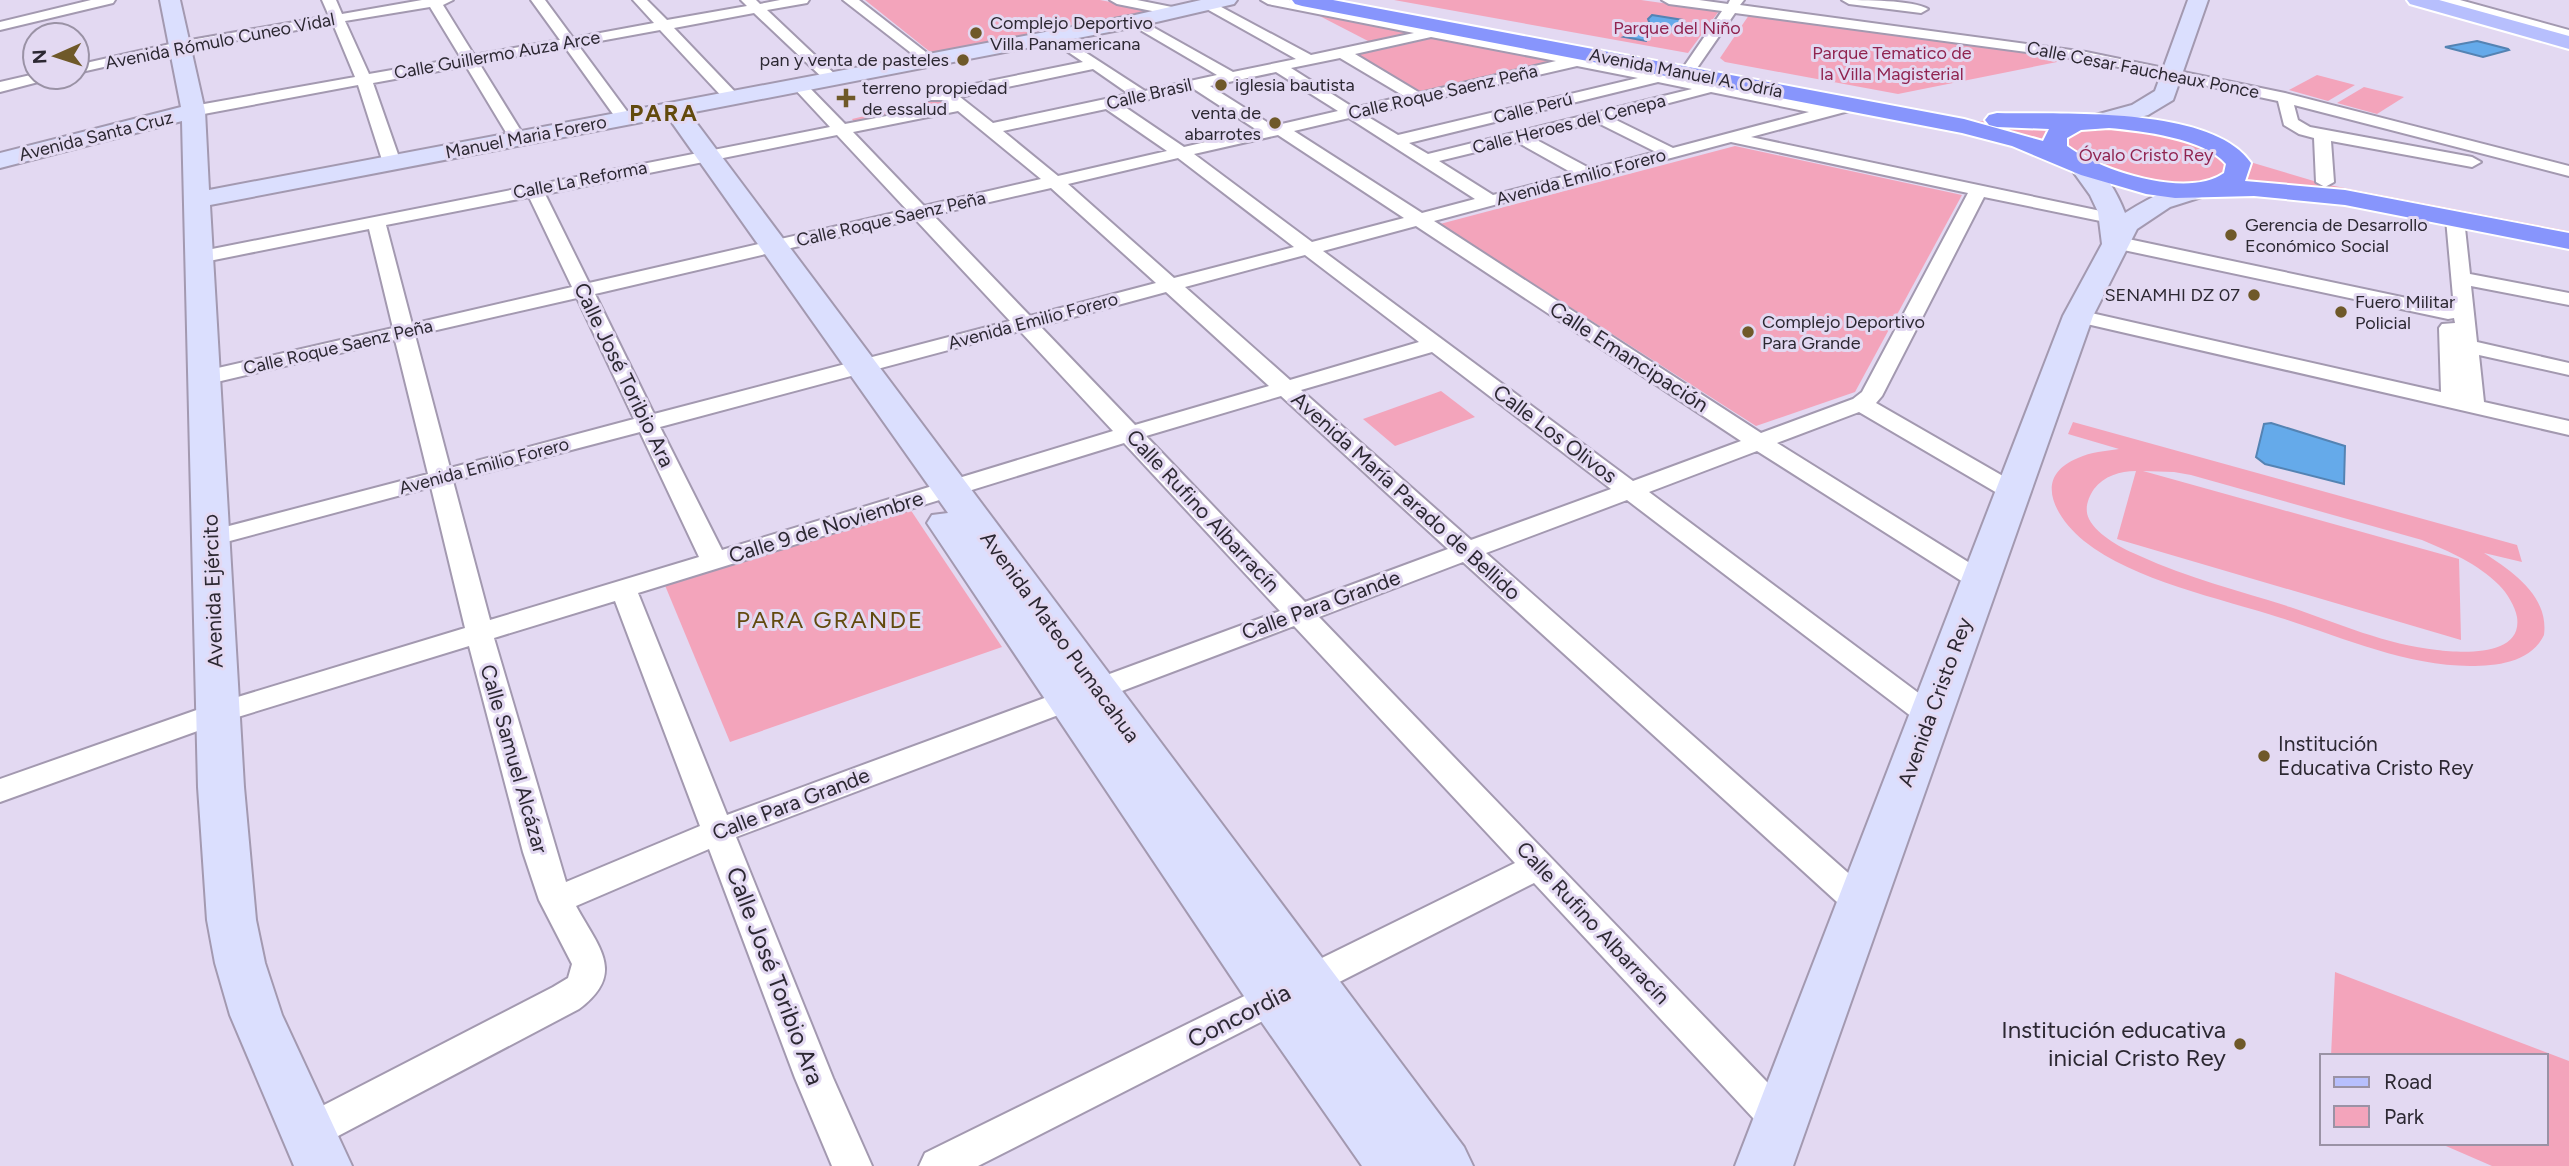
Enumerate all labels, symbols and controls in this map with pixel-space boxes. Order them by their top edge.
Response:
street label: Avenida Rómulo Cuneo Vidal [103,8,337,74]
place label: Complejo Deportivo Villa Panamericana [990,12,1153,55]
park label: Parque del Niño [1613,17,1741,39]
north arrow [21,21,91,91]
marker: Complejo Deportivo Villa Panamericana [968,25,984,41]
street label: Calle Guillermo Auza Arce [392,26,602,84]
street label: Calle Cesar Faucheaux Ponce [2025,37,2261,103]
park label: Parque Tematico de la Villa Magisterial [1812,42,1972,85]
street label: Avenida Manuel A. Odría [1587,43,1785,103]
text: N [28,49,51,65]
place label: pan y venta de pasteles [760,49,949,71]
marker: pan y venta de pasteles [955,52,971,68]
street label: Calle Roque Saenz Peña [1346,60,1540,124]
street label: Calle Brasil [1104,73,1194,115]
place label: iglesia bautista [1235,74,1355,96]
place label: terreno propiedad de essalud [862,77,1008,120]
marker: iglesia bautista [1213,77,1229,93]
marker: terreno propiedad de essalud [836,88,856,108]
street label: Calle Perú [1491,88,1575,128]
street label: Calle Heroes del Cenepa [1470,89,1668,159]
district label: PARA [629,99,699,127]
place label: venta de abarrotes [1185,102,1261,145]
street label: Avenida Santa Cruz [17,106,175,166]
street label: Manuel Maria Forero [444,111,608,163]
marker: venta de abarrotes [1267,115,1283,131]
street label: Avenida Emilio Forero [1494,144,1668,210]
park label: Óvalo Cristo Rey [2079,144,2214,166]
street label: Calle La Reforma [511,156,649,204]
street label: Calle Roque Saenz Peña [794,187,988,251]
place label: Gerencia de Desarrollo Económico Social [2245,214,2428,257]
marker: Gerencia de Desarrollo Económico Social [2223,227,2239,243]
street label: Calle José Toribio Ara [569,278,680,471]
place label: SENAMHI DZ 07 [2105,284,2240,306]
marker: SENAMHI DZ 07 [2246,287,2262,303]
street label: Avenida Emilio Forero [946,288,1120,354]
place label: Fuero Militar Policial [2355,291,2455,334]
street label: Calle Emancipación [1545,296,1713,417]
marker: Fuero Militar Policial [2333,304,2349,320]
place label: Complejo Deportivo Para Grande [1762,311,1925,354]
street label: Calle Roque Saenz Peña [241,315,435,379]
marker: Complejo Deportivo Para Grande [1740,324,1756,340]
street label: Calle Los Olivos [1489,379,1622,488]
street label: Avenida María Parado de Bellido [1287,386,1526,605]
street label: Calle Rufino Albarracín [1122,424,1285,597]
street label: Avenida Emilio Forero [397,433,571,499]
street label: Calle 9 de Noviembre [726,485,926,568]
street label: Avenida Ejército [197,514,228,668]
street label: Avenida Mateo Pumacahua [975,526,1145,747]
street label: Calle Para Grande [1238,564,1403,645]
district label: PARA GRANDE [736,605,924,634]
street label: Avenida Cristo Rey [1892,614,1977,790]
street label: Calle Samuel Alcázar [476,662,553,856]
place label: Institución Educativa Cristo Rey [2278,731,2473,780]
marker: Institución Educativa Cristo Rey [2256,748,2272,764]
street label: Calle Para Grande [709,762,873,845]
street label: Calle Rufino Albarracín [1512,836,1675,1009]
street label: Calle José Toribio Ara [721,863,830,1089]
street label: Concordia [1183,977,1295,1054]
place label: Institución educativa inicial Cristo Rey [2001,1015,2226,1072]
marker: Institución educativa inicial Cristo Rey [2232,1036,2248,1052]
legend [2320,1054,2548,1145]
text: Road [2384,1069,2432,1094]
text: Park [2384,1104,2425,1129]

